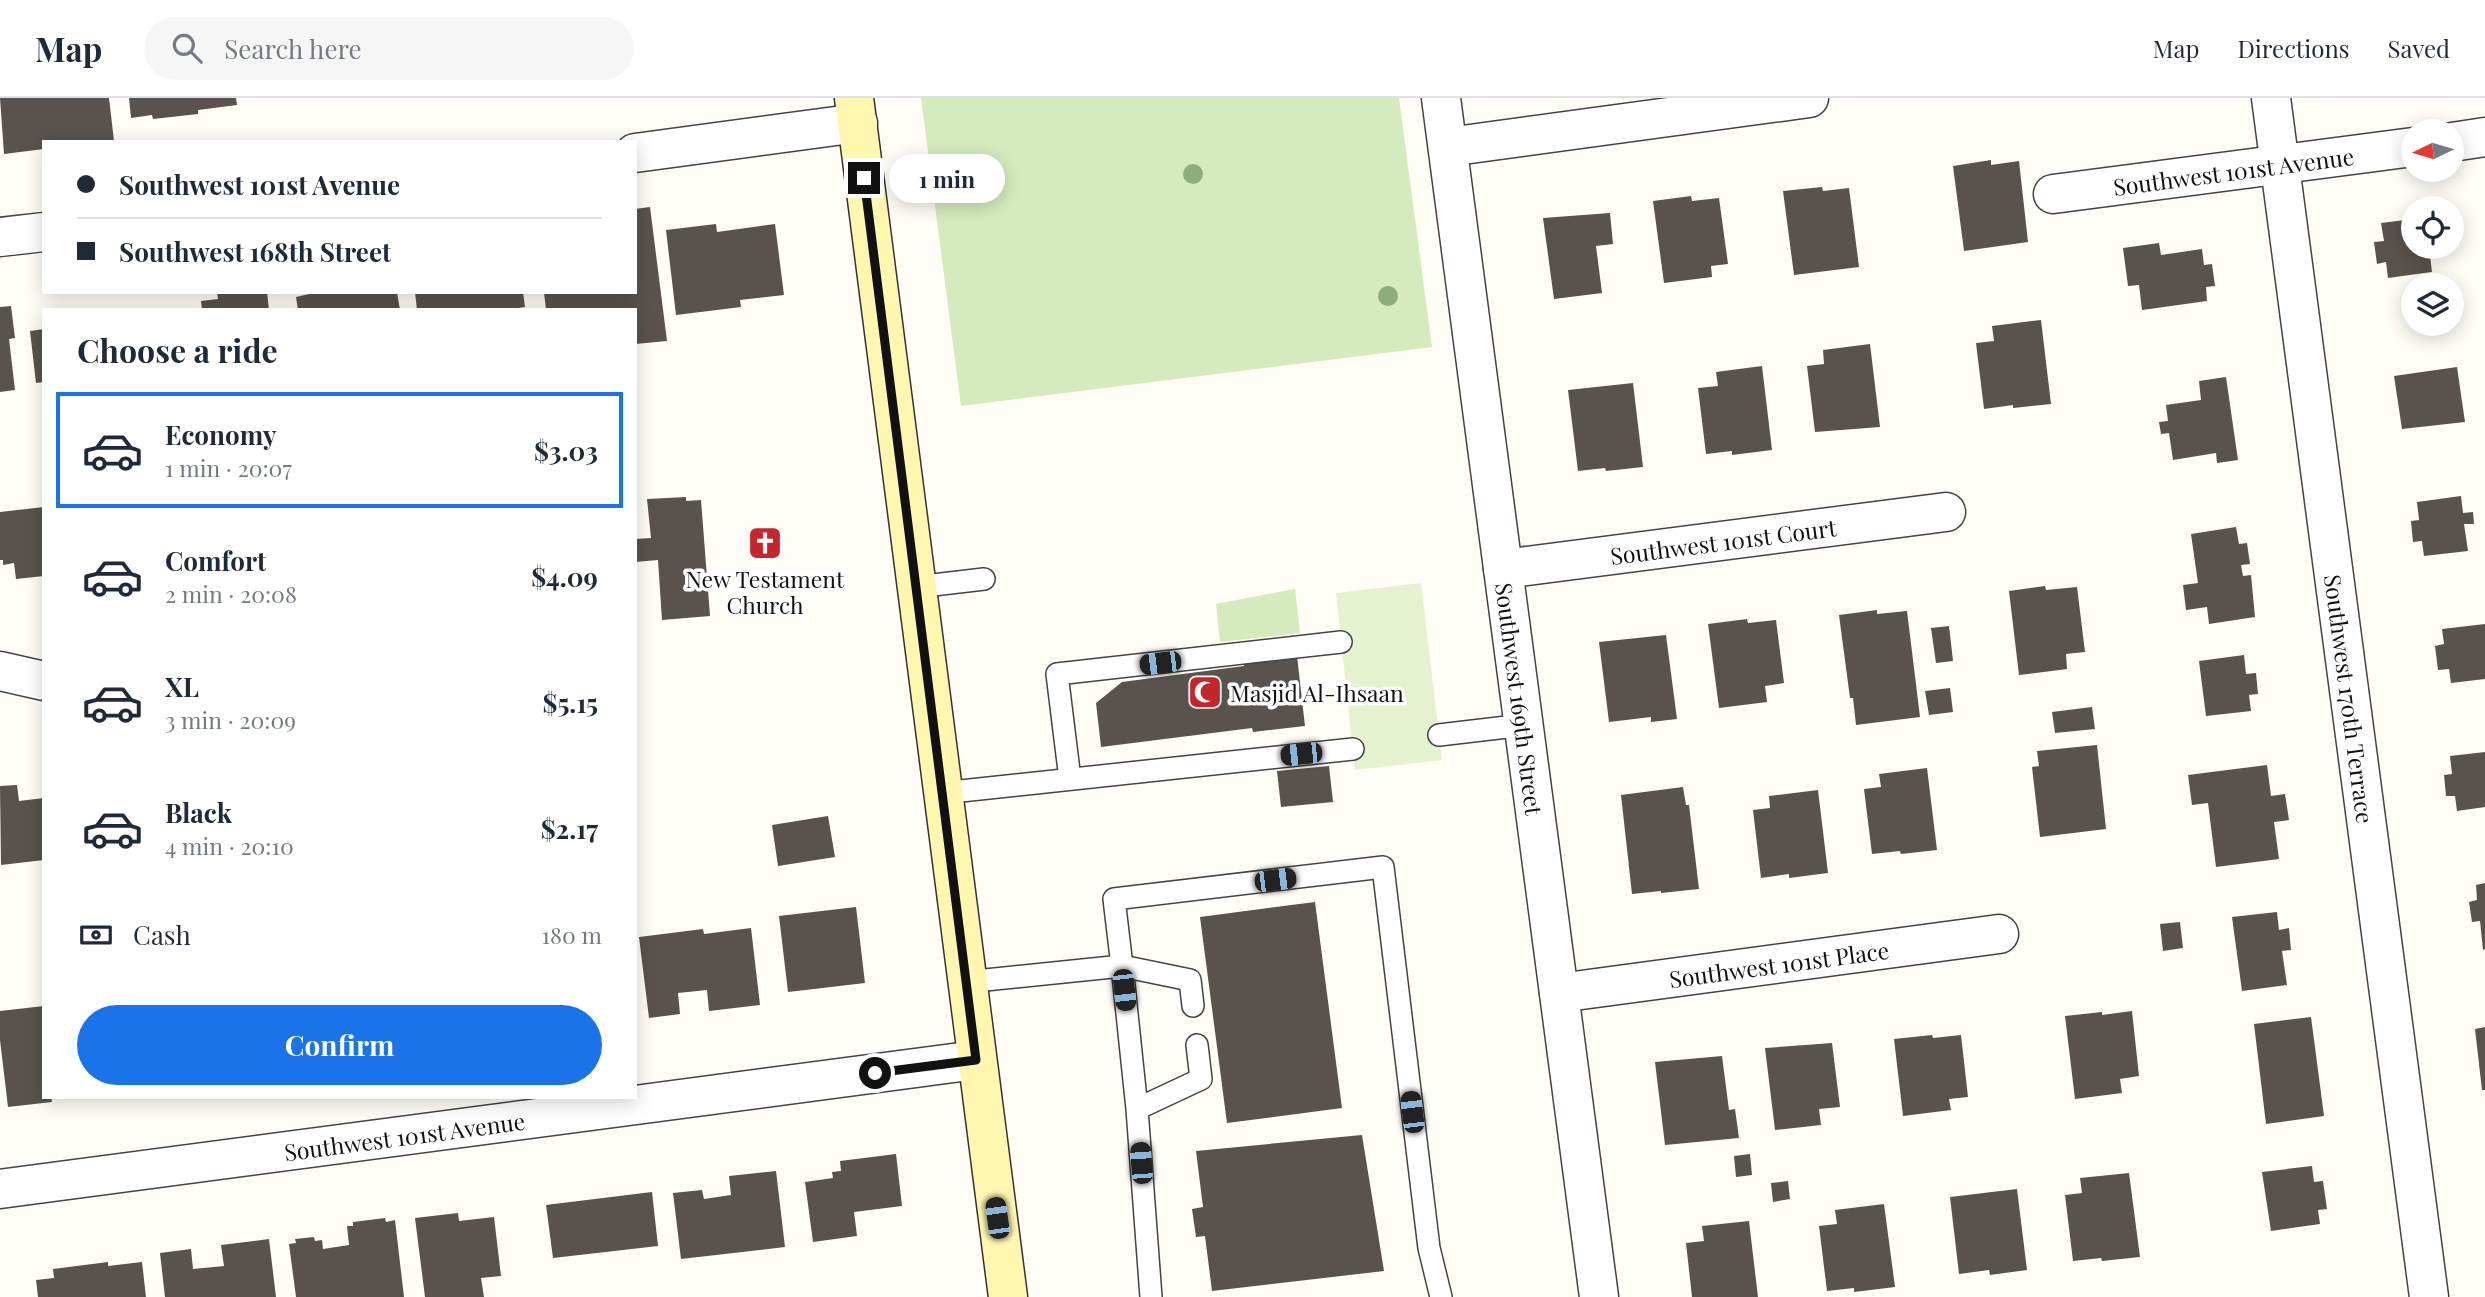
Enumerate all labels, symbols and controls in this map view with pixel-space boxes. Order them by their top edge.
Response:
search box [144,17,634,80]
text: Map [35,26,102,70]
icon: search [168,29,206,67]
text: Search here [224,31,362,66]
text: Map [2153,32,2199,64]
text: Directions [2237,32,2350,64]
text: Saved [2388,32,2450,64]
north arrow [2401,119,2464,182]
map controls [2401,119,2464,336]
street label: Southwest 101st Avenue [2111,139,2356,202]
callout: 1 min [888,154,1004,202]
route end [848,162,880,194]
text: 1 min [919,163,975,194]
text: Southwest 101st Avenue [119,167,400,202]
button: locate [2401,196,2464,259]
text: Southwest 168th Street [119,234,391,269]
button: layers [2401,273,2464,336]
text: Choose a ride [77,328,278,371]
text: Economy [165,417,276,452]
icon: car [81,419,144,482]
text: $3.03 [534,433,598,468]
text: 1 min · 20:07 [165,452,292,483]
street label: Southwest 101st Court [1608,511,1839,571]
church icon: New Testament Church [746,524,784,562]
text: Comfort [165,543,266,578]
icon: car [81,545,144,608]
text: $4.09 [531,559,598,594]
place label: New Testament Church [686,563,845,620]
street label: Southwest 170th Terrace [2318,572,2382,825]
text: 2 min · 20:08 [165,578,297,609]
street label: Southwest 169th Street [1490,581,1551,818]
car [1138,650,1183,676]
text: XL [165,669,199,704]
icon: car [81,671,144,734]
mosque icon: Masjid Al-Ihsaan [1186,673,1224,711]
place label: Masjid Al-Ihsaan [1230,677,1404,708]
text: $5.15 [543,685,598,720]
text: 3 min · 20:09 [165,704,296,735]
car [1280,741,1323,767]
text: Black [165,795,232,830]
icon: car [81,797,144,860]
text: $2.17 [541,811,598,846]
text: 4 min · 20:10 [165,830,294,861]
car [1253,867,1298,893]
icon: cash [77,916,115,954]
text: Cash [133,917,191,952]
text: 180 m [542,919,602,950]
street label: Southwest 101st Place [1667,933,1891,994]
car [1112,968,1137,1012]
button: Confirm [77,1005,602,1085]
route start [859,1057,891,1089]
car [1400,1090,1425,1134]
street label: Southwest 101st Avenue [282,1104,527,1167]
car [1130,1141,1153,1185]
car [984,1196,1011,1240]

